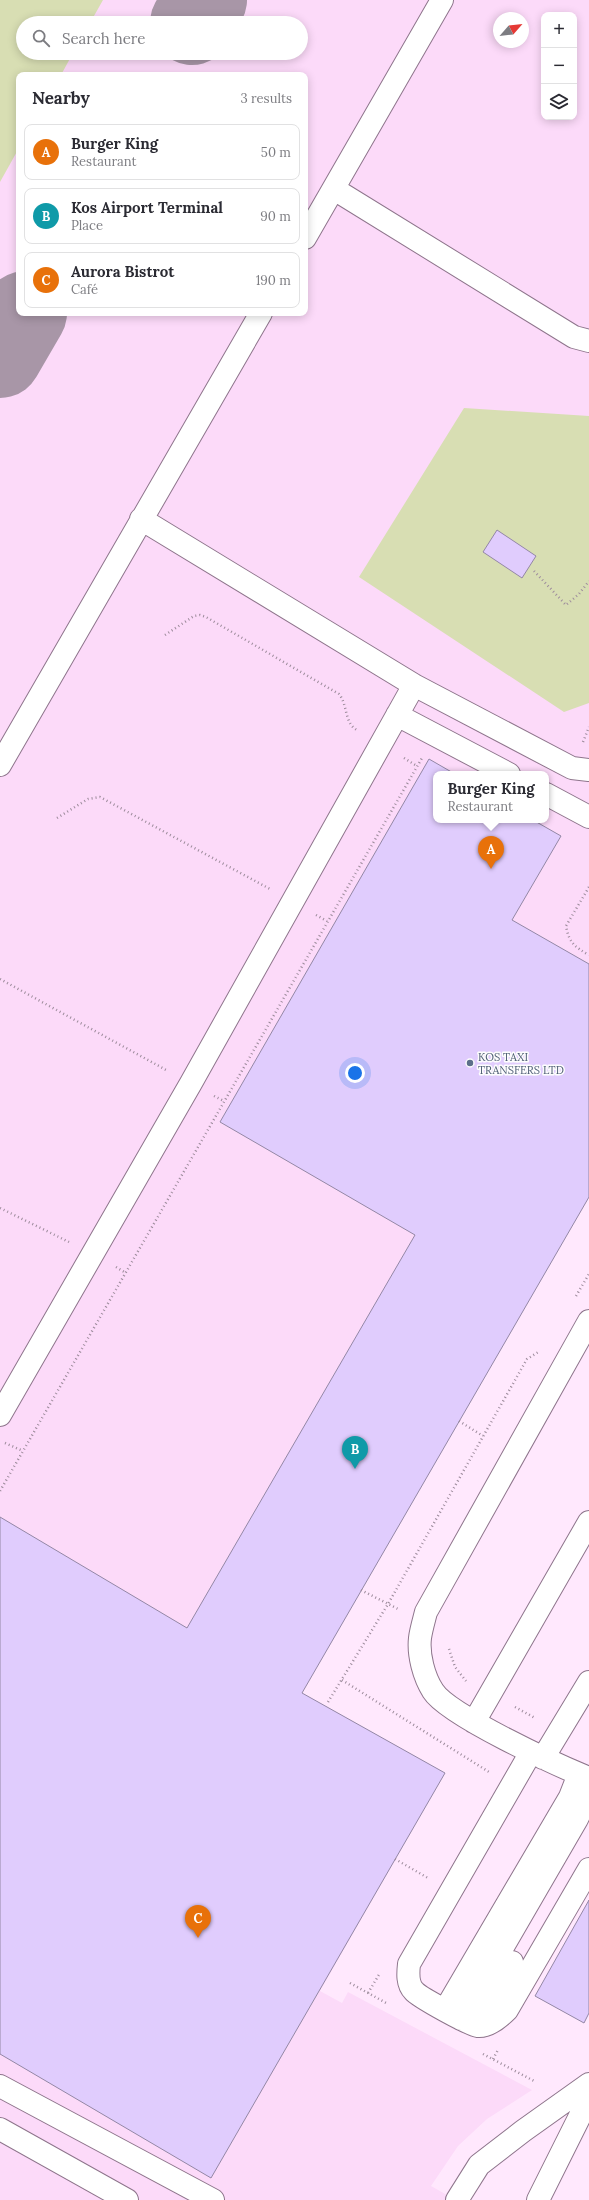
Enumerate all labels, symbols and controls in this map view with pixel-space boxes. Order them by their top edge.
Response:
north arrow [493,12,529,48]
map controls [541,12,577,120]
button: + [541,12,577,48]
search box [16,16,308,60]
icon: search [30,27,52,49]
text: Search here [62,29,145,48]
button: − [541,48,577,84]
button: layers [541,84,577,120]
text: Nearby [32,87,90,109]
text: 3 results [240,90,292,107]
text: Burger King [71,134,158,153]
text: A [42,144,50,161]
text: 50 m [261,144,291,161]
text: Restaurant [71,153,137,170]
text: Kos Airport Terminal [71,198,223,217]
text: B [42,208,50,225]
text: 90 m [260,208,291,225]
text: Place [71,217,103,234]
text: Aurora Bistrot [71,262,174,281]
text: C [42,272,50,289]
text: 190 m [256,272,291,289]
text: Café [71,281,98,298]
popup [433,771,549,823]
text: Burger King [447,779,535,798]
text: Restaurant [447,798,513,815]
pin: A [478,836,504,869]
place label: KOS TAXI TRANSFERS LTD [478,1050,564,1077]
marker: KOS TAXI TRANSFERS LTD [465,1058,475,1068]
your location [345,1063,365,1083]
pin: B [342,1436,368,1469]
pin: C [185,1905,211,1938]

